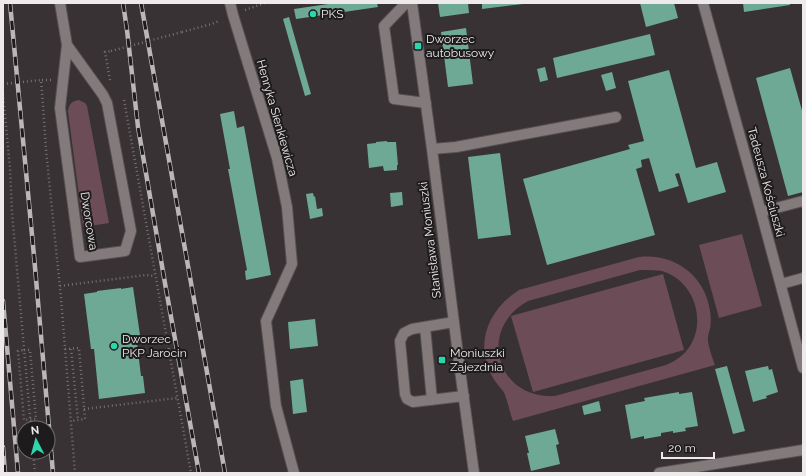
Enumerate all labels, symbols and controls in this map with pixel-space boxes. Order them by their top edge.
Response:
place label: PKS [321,7,343,21]
marker: PKS [308,9,318,19]
place label: Dworzec autobusowy [426,32,495,60]
marker: Dworzec autobusowy [413,41,423,51]
street label: Henryka Sienkiewicza [254,58,300,178]
street label: Tadeusza Kościuszki [745,126,787,238]
street label: Stanisława Moniuszki [416,181,444,299]
street label: Dworcowa [77,191,101,251]
place label: Dworzec PKP Jarocin [122,332,187,360]
marker: Dworzec PKP Jarocin [109,341,119,351]
place label: Moniuszki Zajezdnia [450,346,505,374]
marker: Moniuszki Zajezdnia [437,355,447,365]
north arrow [16,420,56,460]
text: N [30,424,40,437]
scale bar [662,434,714,460]
text: 20 m [668,441,696,455]

